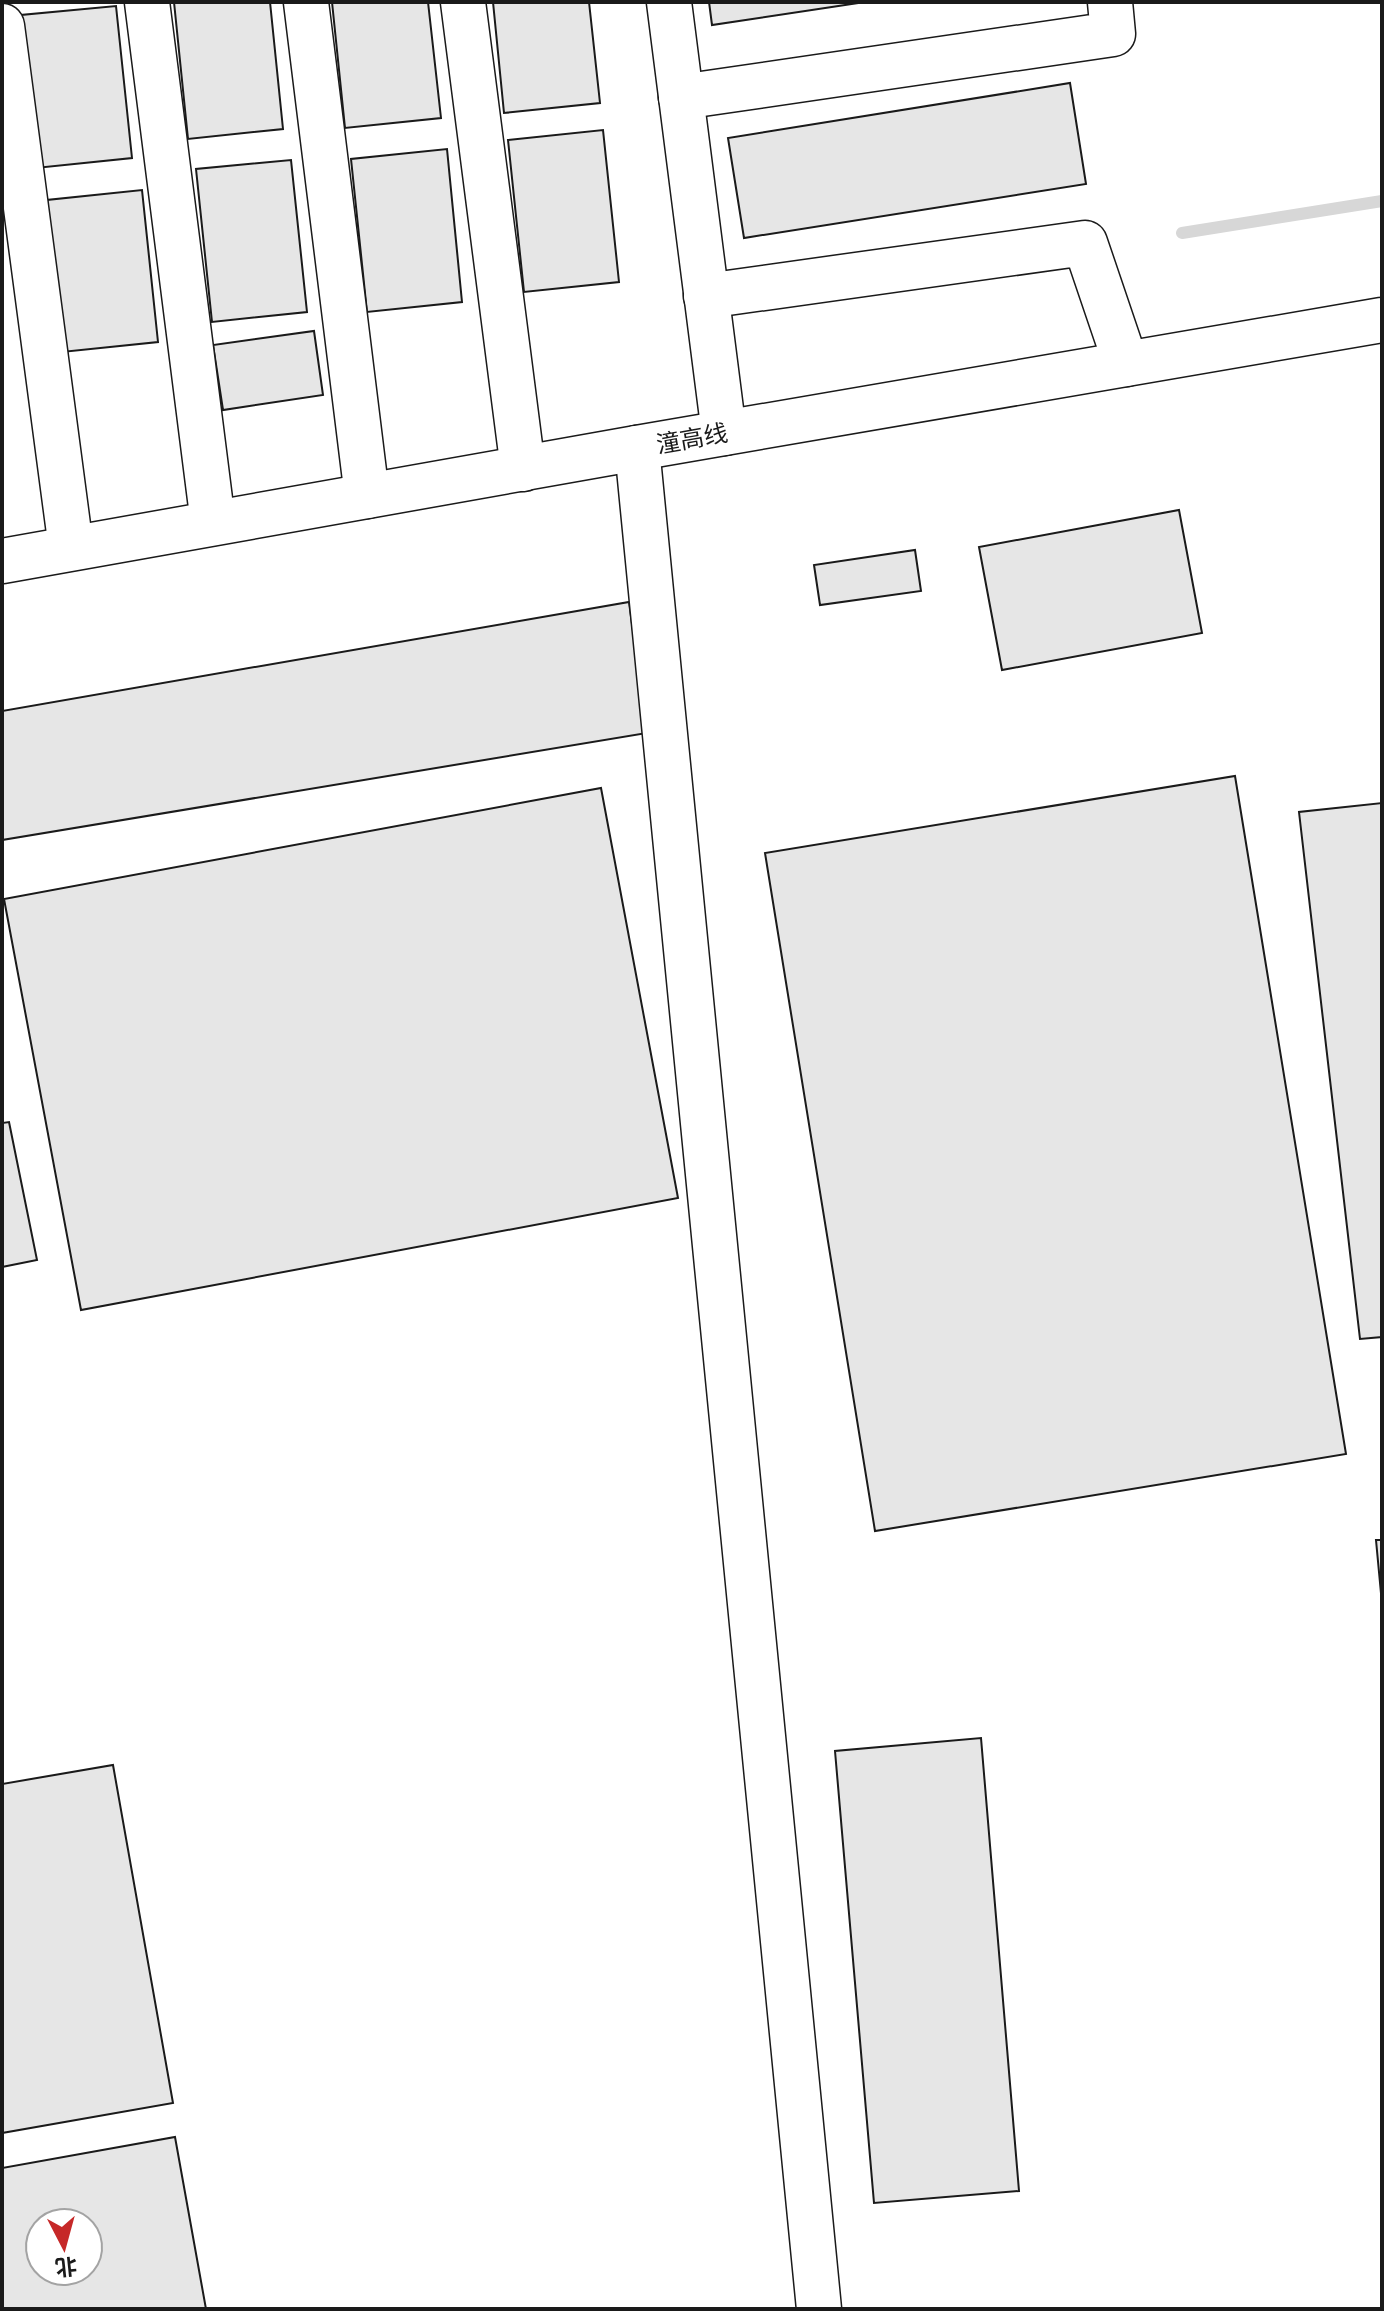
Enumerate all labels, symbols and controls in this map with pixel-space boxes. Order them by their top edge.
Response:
street label: 潼高线 [654,419,730,459]
north arrow [24,2207,104,2287]
text: 北 [54,2252,78,2280]

